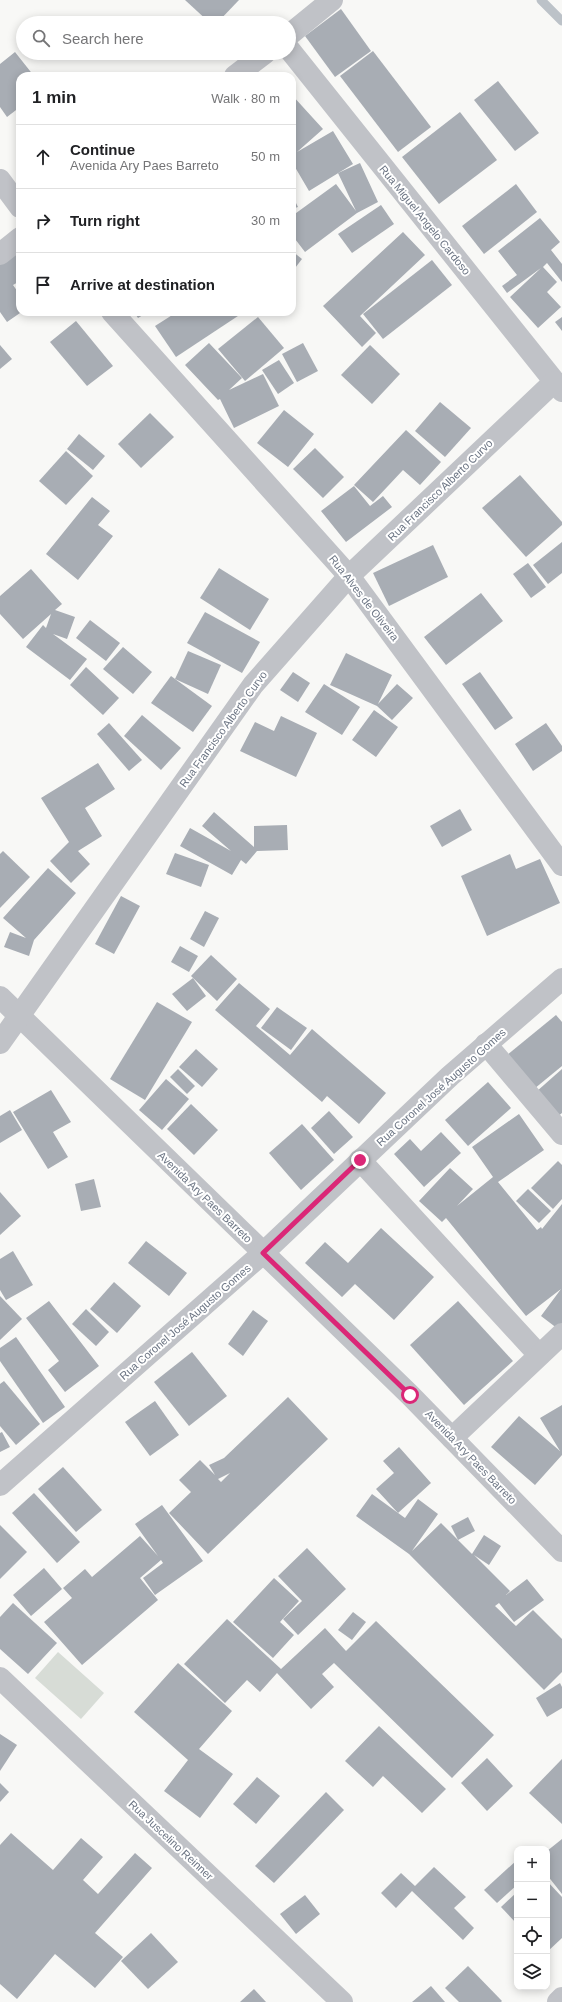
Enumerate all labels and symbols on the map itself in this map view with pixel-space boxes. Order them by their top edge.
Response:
street label: Rua Miguel Angelo Cardoso [377,163,473,277]
street label: Rua Francisco Alberto Curvo [385,437,495,543]
street label: Rua Alves de Oliveira [327,553,402,644]
street label: Rua Francisco Alberto Curvo [177,669,269,789]
street label: Rua Coronel José Augusto Gomes [374,1026,508,1148]
street label: Avenida Ary Paes Barreto [156,1149,254,1245]
route end [351,1151,369,1169]
street label: Rua Coronel José Augusto Gomes [117,1262,253,1382]
route start [401,1386,419,1404]
street label: Avenida Ary Paes Barreto [423,1408,519,1506]
street label: Rua Juscelino Reinner [126,1798,216,1882]

